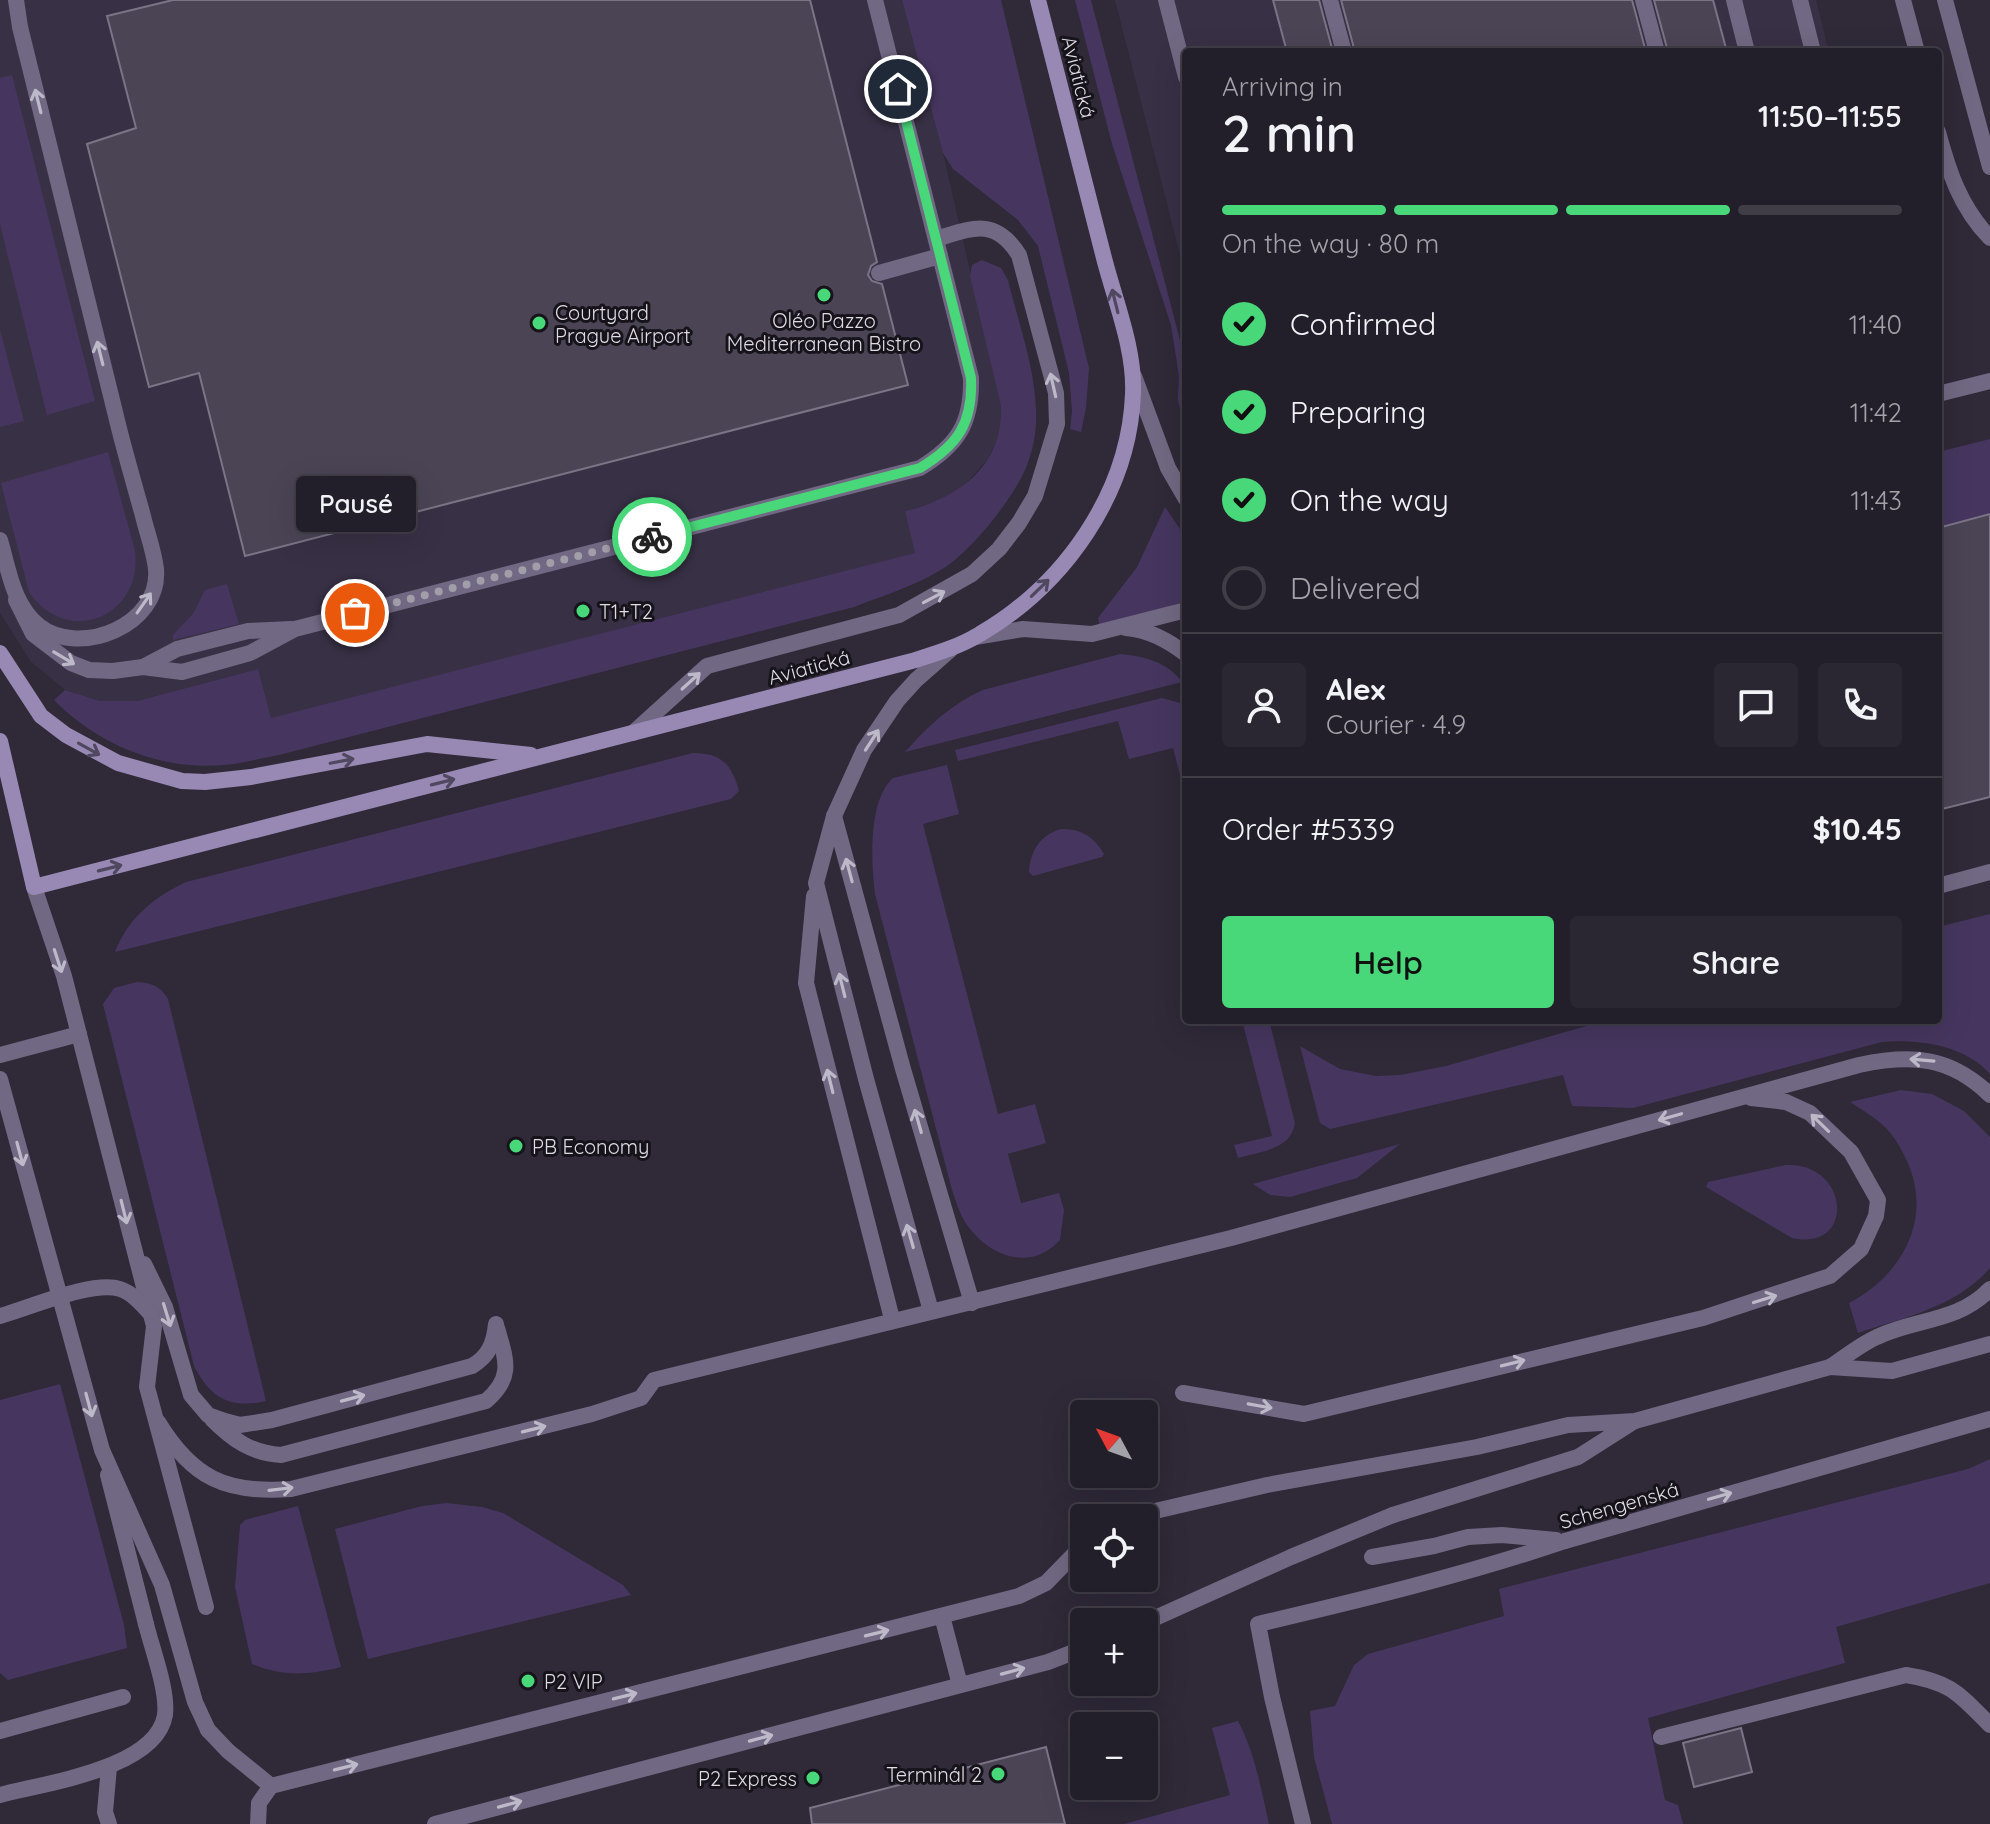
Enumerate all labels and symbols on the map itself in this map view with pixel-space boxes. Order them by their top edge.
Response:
street label: Aviatická [1057,33,1101,121]
pin [864,55,932,123]
one-way arrow [30,89,45,114]
marker: Oléo Pazzo Mediterranean Bistro [815,286,833,304]
one-way arrow [1107,288,1122,314]
place label: Courtyard Prague Airport [555,300,691,348]
place label: Oléo Pazzo Mediterranean Bistro [727,308,921,356]
marker: Courtyard Prague Airport [530,314,548,332]
one-way arrow [92,341,107,367]
one-way arrow [1045,373,1060,398]
callout: Pausé [295,477,415,533]
courier [612,497,692,577]
pin [321,579,389,647]
one-way arrow [1030,579,1049,598]
one-way arrow [922,588,945,604]
one-way arrow [135,593,152,614]
place label: T1+T2 [599,599,653,624]
marker: T1+T2 [574,602,592,620]
street label: Aviatická [765,644,853,690]
one-way arrow [52,650,75,666]
one-way arrow [680,672,700,690]
one-way arrow [863,729,880,751]
one-way arrow [77,741,100,757]
one-way arrow [328,752,354,767]
one-way arrow [430,774,456,789]
one-way arrow [841,858,856,884]
one-way arrow [96,859,122,874]
one-way arrow [52,948,67,973]
one-way arrow [833,972,848,998]
one-way arrow [1909,1052,1936,1067]
one-way arrow [822,1069,837,1095]
one-way arrow [910,1108,925,1134]
one-way arrow [1658,1110,1684,1125]
one-way arrow [1811,1114,1831,1133]
place label: PB Economy [532,1134,649,1159]
marker: PB Economy [507,1137,525,1155]
one-way arrow [14,1141,29,1167]
one-way arrow [118,1199,133,1225]
one-way arrow [902,1223,917,1249]
one-way arrow [1751,1291,1777,1306]
one-way arrow [160,1302,175,1327]
one-way arrow [1499,1354,1525,1369]
one-way arrow [340,1390,366,1405]
one-way arrow [83,1391,98,1417]
north arrow [1070,1400,1158,1488]
one-way arrow [1246,1400,1272,1415]
one-way arrow [521,1420,546,1435]
street label: Schengenská [1556,1476,1682,1534]
one-way arrow [268,1481,293,1496]
one-way arrow [1707,1488,1733,1503]
one-way arrow [864,1624,890,1639]
one-way arrow [999,1663,1025,1678]
place label: P2 VIP [544,1669,603,1694]
marker: P2 VIP [519,1672,537,1690]
one-way arrow [612,1688,638,1703]
one-way arrow [748,1730,774,1745]
one-way arrow [333,1759,359,1774]
place label: Terminál 2 [886,1762,982,1787]
marker: Terminál 2 [989,1765,1007,1783]
place label: P2 Express [698,1766,797,1791]
marker: P2 Express [804,1769,822,1787]
one-way arrow [496,1796,522,1811]

